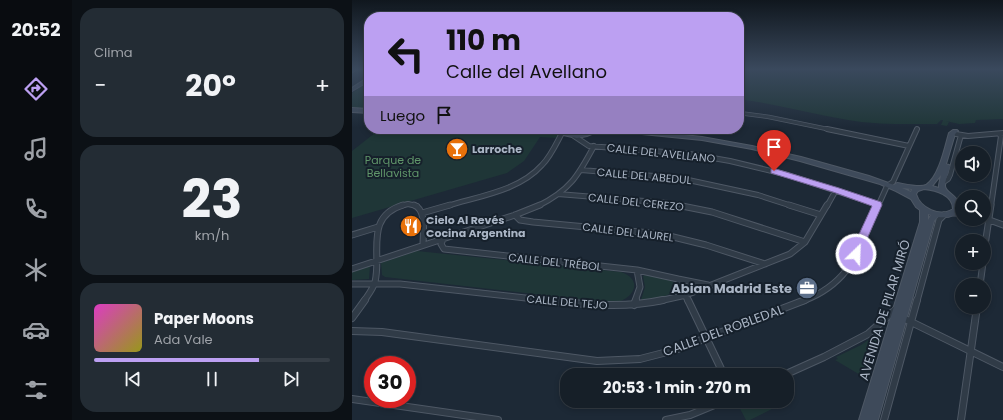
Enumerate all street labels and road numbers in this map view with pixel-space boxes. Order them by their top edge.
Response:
street label: CALLE DEL AVELLANO [606,139,716,167]
street label: CALLE DEL ABEDUL [596,164,692,188]
street label: CALLE DEL CEREZO [587,189,685,215]
street label: CALLE DEL LAUREL [581,218,675,246]
street label: AVENIDA DE PILAR MIRÓ [854,237,915,383]
street label: CALLE DEL TRÉBOL [508,249,603,275]
street label: CALLE DEL TEJO [526,290,608,314]
street label: CALLE DEL ROBLEDAL [660,300,786,361]

